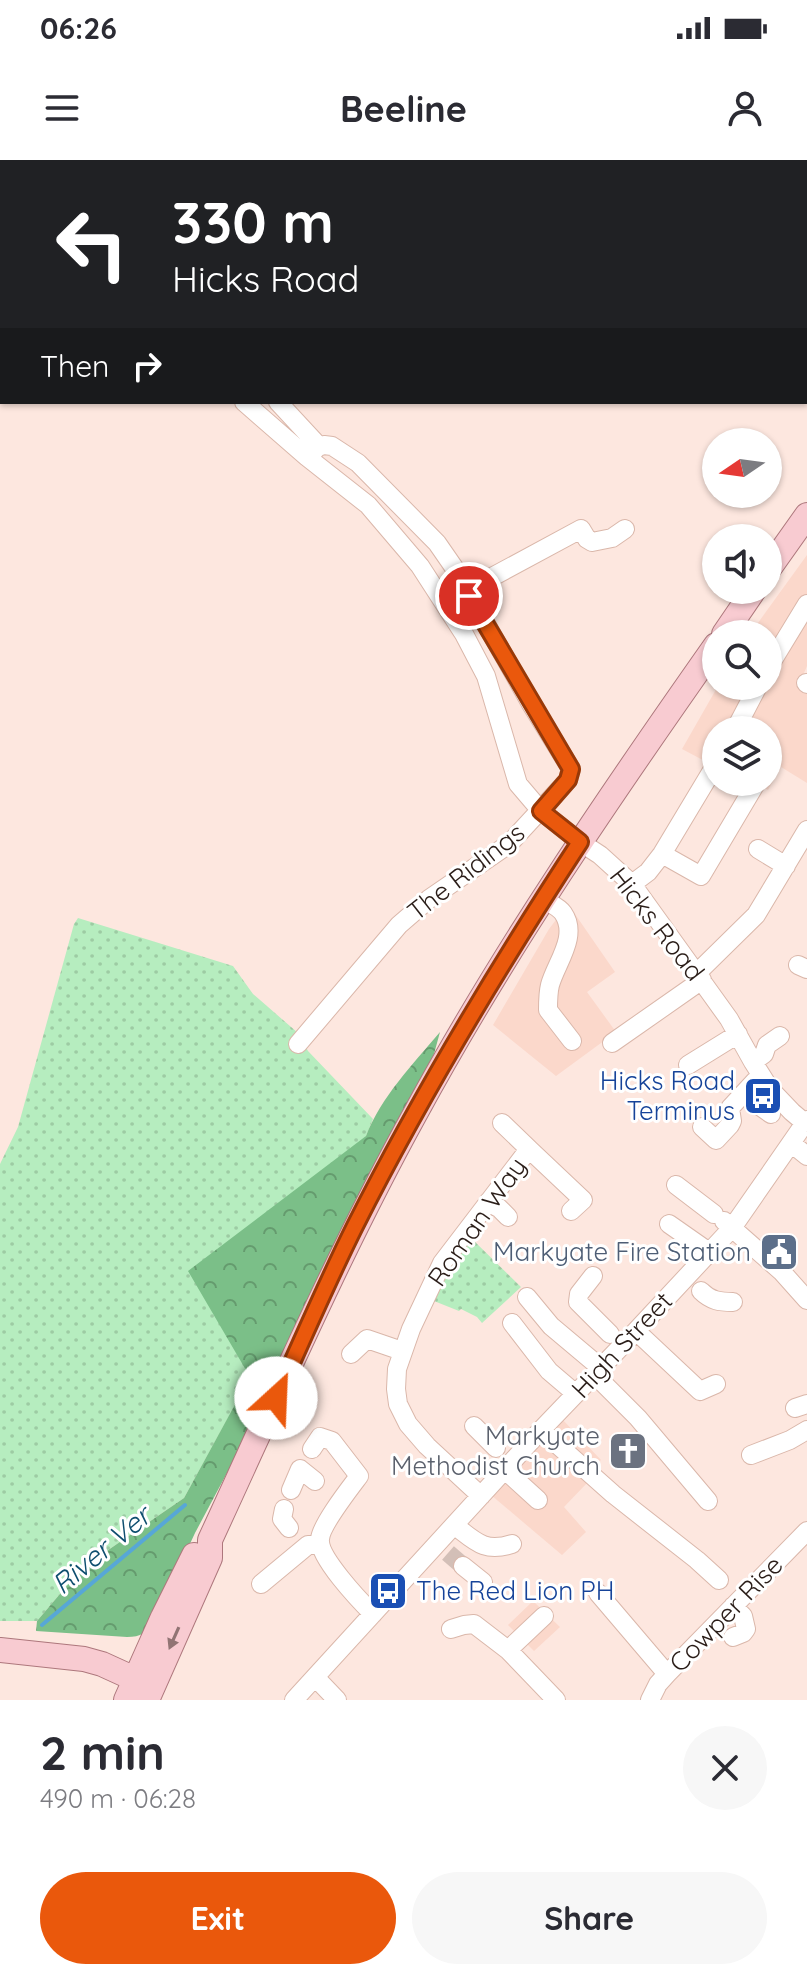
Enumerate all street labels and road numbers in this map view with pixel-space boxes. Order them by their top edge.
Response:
street label: The Ridings [400,816,531,928]
street label: Hicks Road [603,860,712,987]
street label: Roman Way [420,1151,533,1293]
street label: High Street [564,1285,679,1405]
street label: Cowper Rise [662,1548,789,1679]

